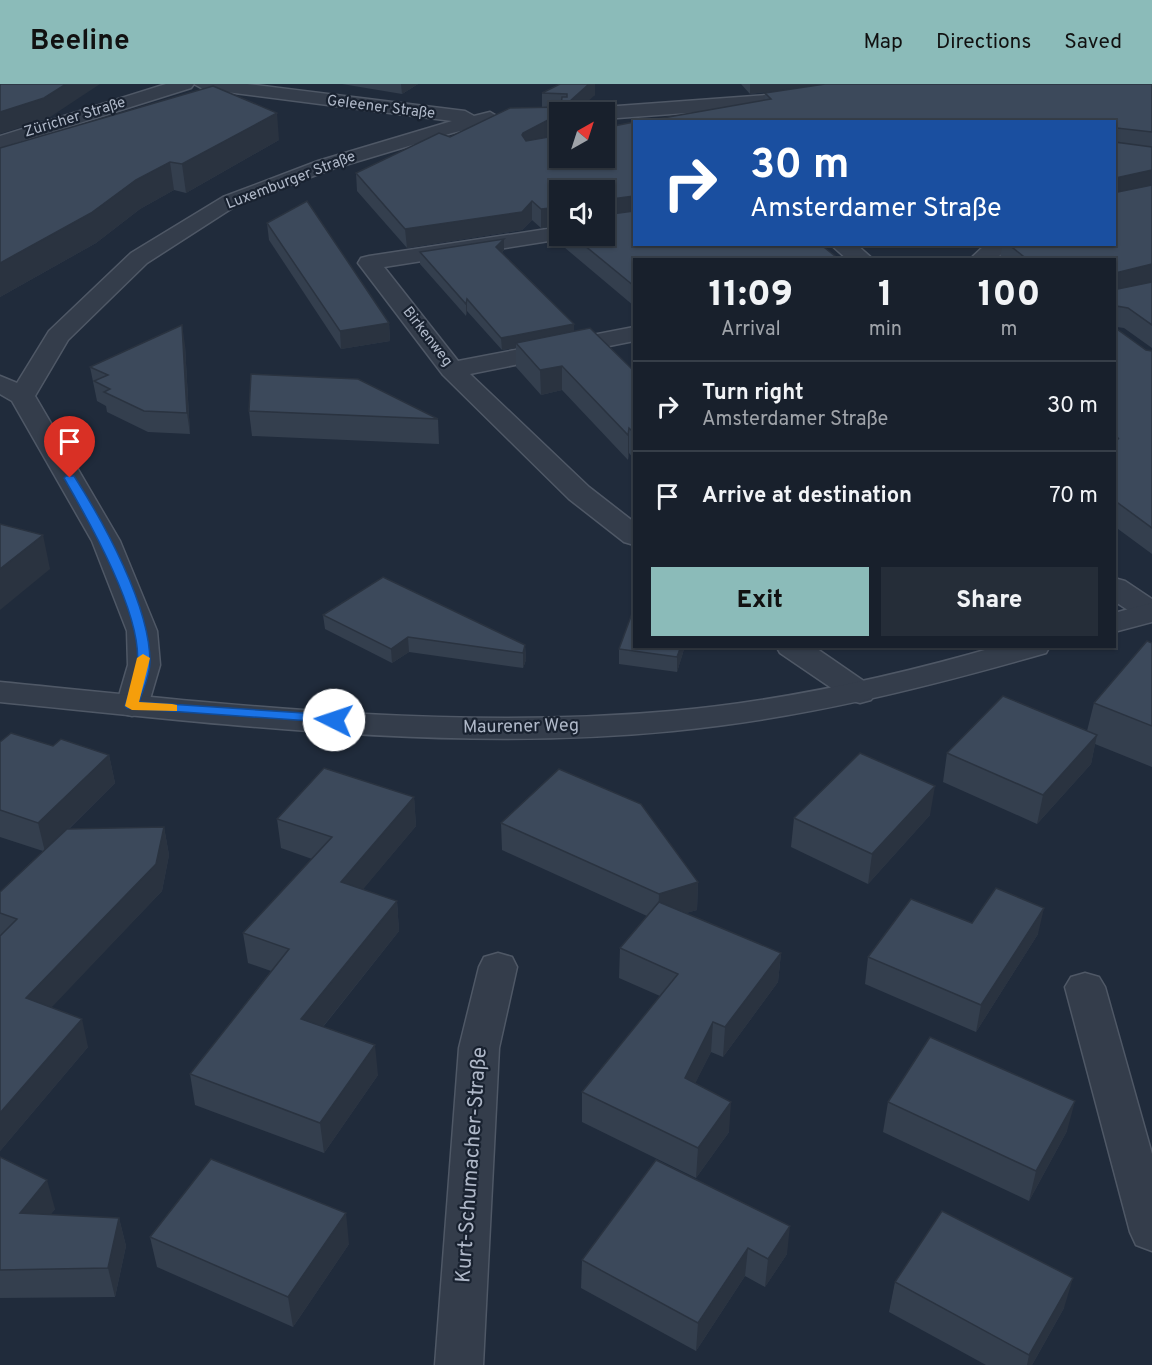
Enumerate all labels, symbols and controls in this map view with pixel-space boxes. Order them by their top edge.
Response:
text: Beeline [30,24,130,60]
text: Map [863,29,903,56]
text: Directions [936,29,1031,56]
text: Saved [1064,29,1122,56]
street label: Geleener Straße [326,92,436,124]
street label: Züricher Straße [22,94,128,142]
north arrow [549,102,615,168]
map controls [549,102,615,246]
text: 30 m [750,140,849,193]
icon: right [651,144,729,222]
street label: Luxemburger Straße [224,148,358,214]
button: sound [549,180,615,246]
text: Amsterdamer Straße [750,192,1001,226]
text: 11:09 [709,273,793,319]
text: 1 [878,273,893,319]
text: 100 [978,273,1040,319]
street label: Birkenweg [398,303,456,371]
text: Arrival [721,317,781,343]
text: min [869,317,902,343]
text: m [1001,317,1018,343]
text: Turn right [702,380,804,407]
icon: right [651,390,684,423]
text: 30 m [1047,393,1098,420]
text: Amsterdamer Straße [702,407,888,433]
pin [44,416,95,478]
icon: arrive [53,425,86,458]
icon: arrive [651,480,684,513]
text: Arrive at destination [702,483,912,510]
text: 70 m [1049,483,1098,510]
button: Exit [651,567,869,636]
button: Share [881,567,1098,636]
position arrow [302,688,366,752]
street label: Maurener Weg [463,714,579,740]
street label: Kurt-Schumacher-Straße [450,1046,494,1284]

